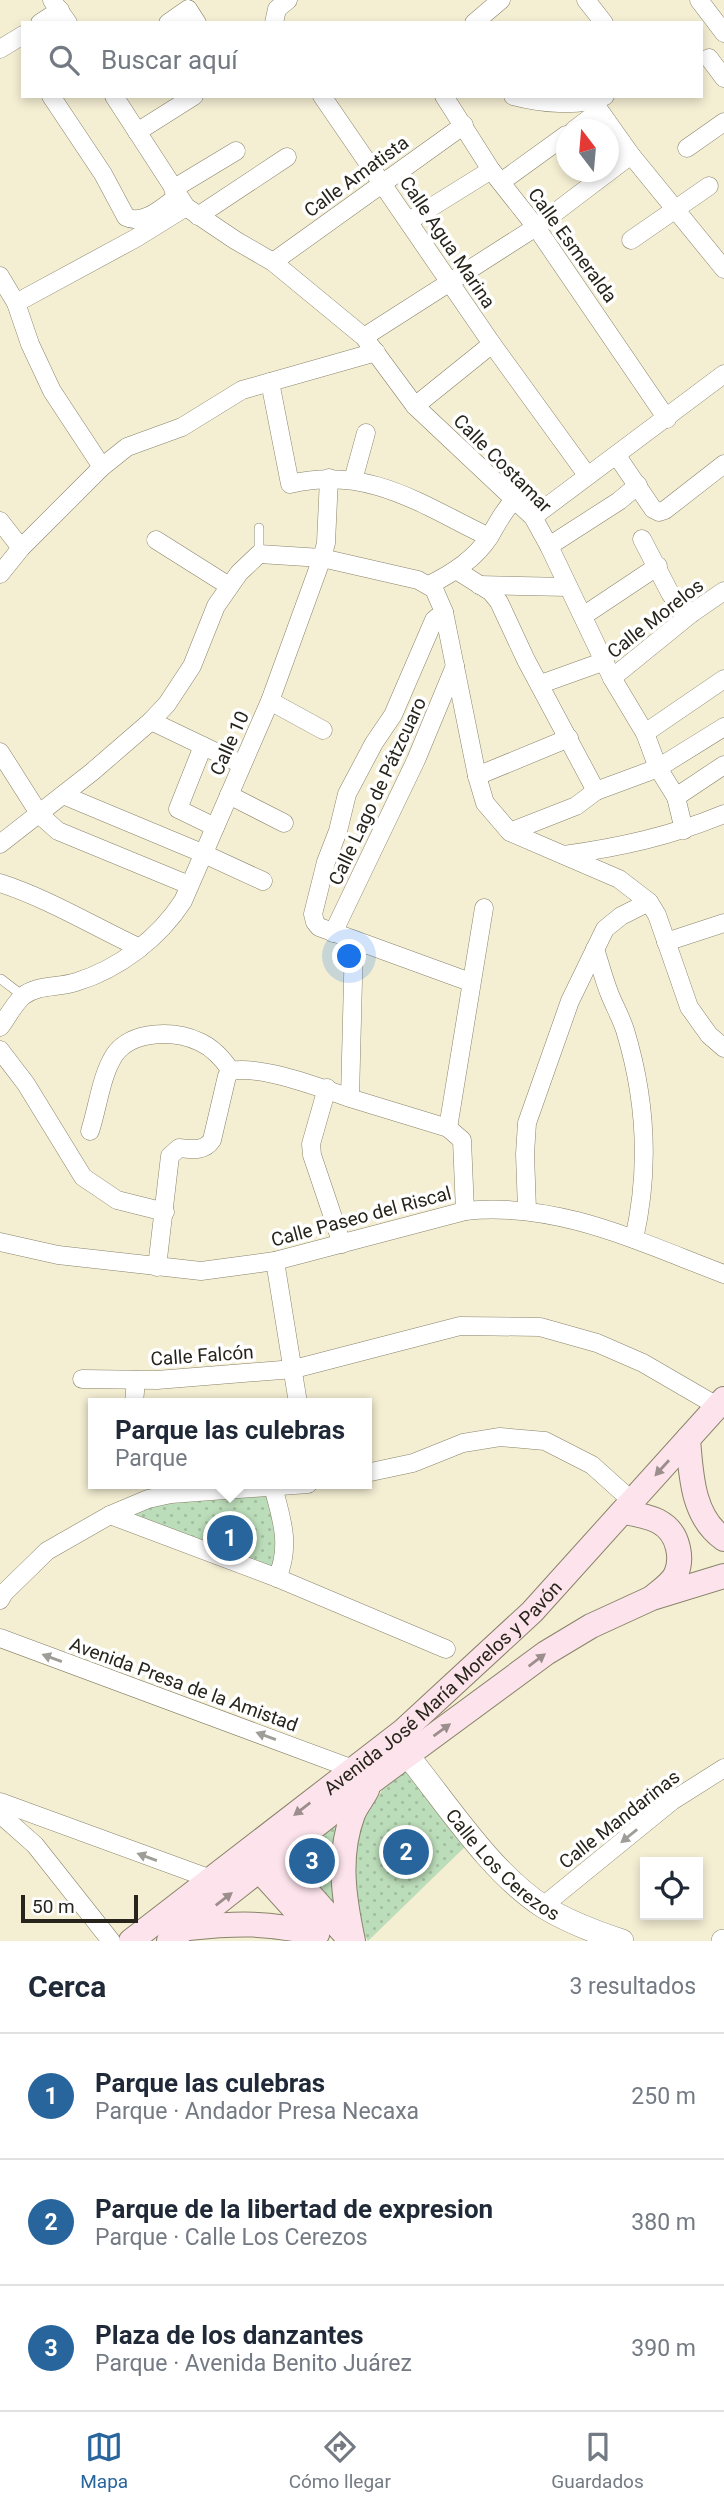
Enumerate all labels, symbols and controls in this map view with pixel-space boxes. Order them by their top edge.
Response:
search box [21,21,703,98]
icon: search [45,41,83,79]
text: Buscar aquí [101,45,238,75]
north arrow [556,119,619,182]
street label: Calle Amatista [300,131,413,222]
street label: Calle Agua Marina [395,172,500,313]
street label: Calle Esmeralda [523,183,622,307]
street label: Calle Costamar [449,409,557,518]
street label: Calle Morelos [603,574,708,663]
street label: Calle Lago de Pátzcuaro [324,694,431,889]
street label: Calle 10 [205,707,254,779]
your location [332,939,366,973]
street label: Calle Paseo del Riscal [269,1181,454,1252]
street label: Calle Falcón [150,1340,254,1371]
popup [88,1398,372,1489]
text: Parque las culebras [115,1415,345,1445]
text: Parque [115,1445,187,1472]
one-way arrow [654,1459,670,1476]
pin: 1 [207,1512,253,1564]
street label: Avenida José María Morelos y Pavón [319,1576,567,1800]
street label: Avenida Presa de la Amistad [67,1632,301,1737]
one-way arrow [42,1652,63,1663]
one-way arrow [528,1654,546,1668]
one-way arrow [433,1724,451,1738]
one-way arrow [256,1730,277,1741]
street label: Calle Mandarinas [554,1765,684,1874]
one-way arrow [294,1802,312,1817]
street label: Calle Los Cerezos [441,1804,564,1926]
pin: 2 [383,1826,429,1878]
one-way arrow [620,1828,637,1843]
pin: 3 [289,1835,335,1887]
one-way arrow [136,1851,157,1862]
map controls [640,1857,703,1920]
button: locate [640,1857,703,1920]
scale bar [21,1892,138,1924]
one-way arrow [214,1892,232,1907]
text: 50 m [32,1895,75,1918]
text: Cerca [28,1969,106,2004]
text: 3 resultados [569,1973,696,2000]
text: Parque las culebras [95,2068,325,2098]
text: 1 [44,2083,58,2110]
text: 250 m [631,2083,696,2110]
text: Parque · Andador Presa Necaxa [95,2098,419,2125]
text: Parque de la libertad de expresion [95,2194,493,2224]
text: 2 [44,2209,58,2236]
text: 380 m [631,2209,696,2236]
text: Parque · Calle Los Cerezos [95,2224,368,2251]
text: Plaza de los danzantes [95,2320,364,2350]
text: 3 [44,2335,58,2362]
text: 390 m [631,2335,696,2362]
text: Parque · Avenida Benito Juárez [95,2350,412,2377]
tab: Mapa [80,2428,128,2493]
tab: Cómo llegar [289,2428,391,2493]
tab: Guardados [551,2428,644,2493]

